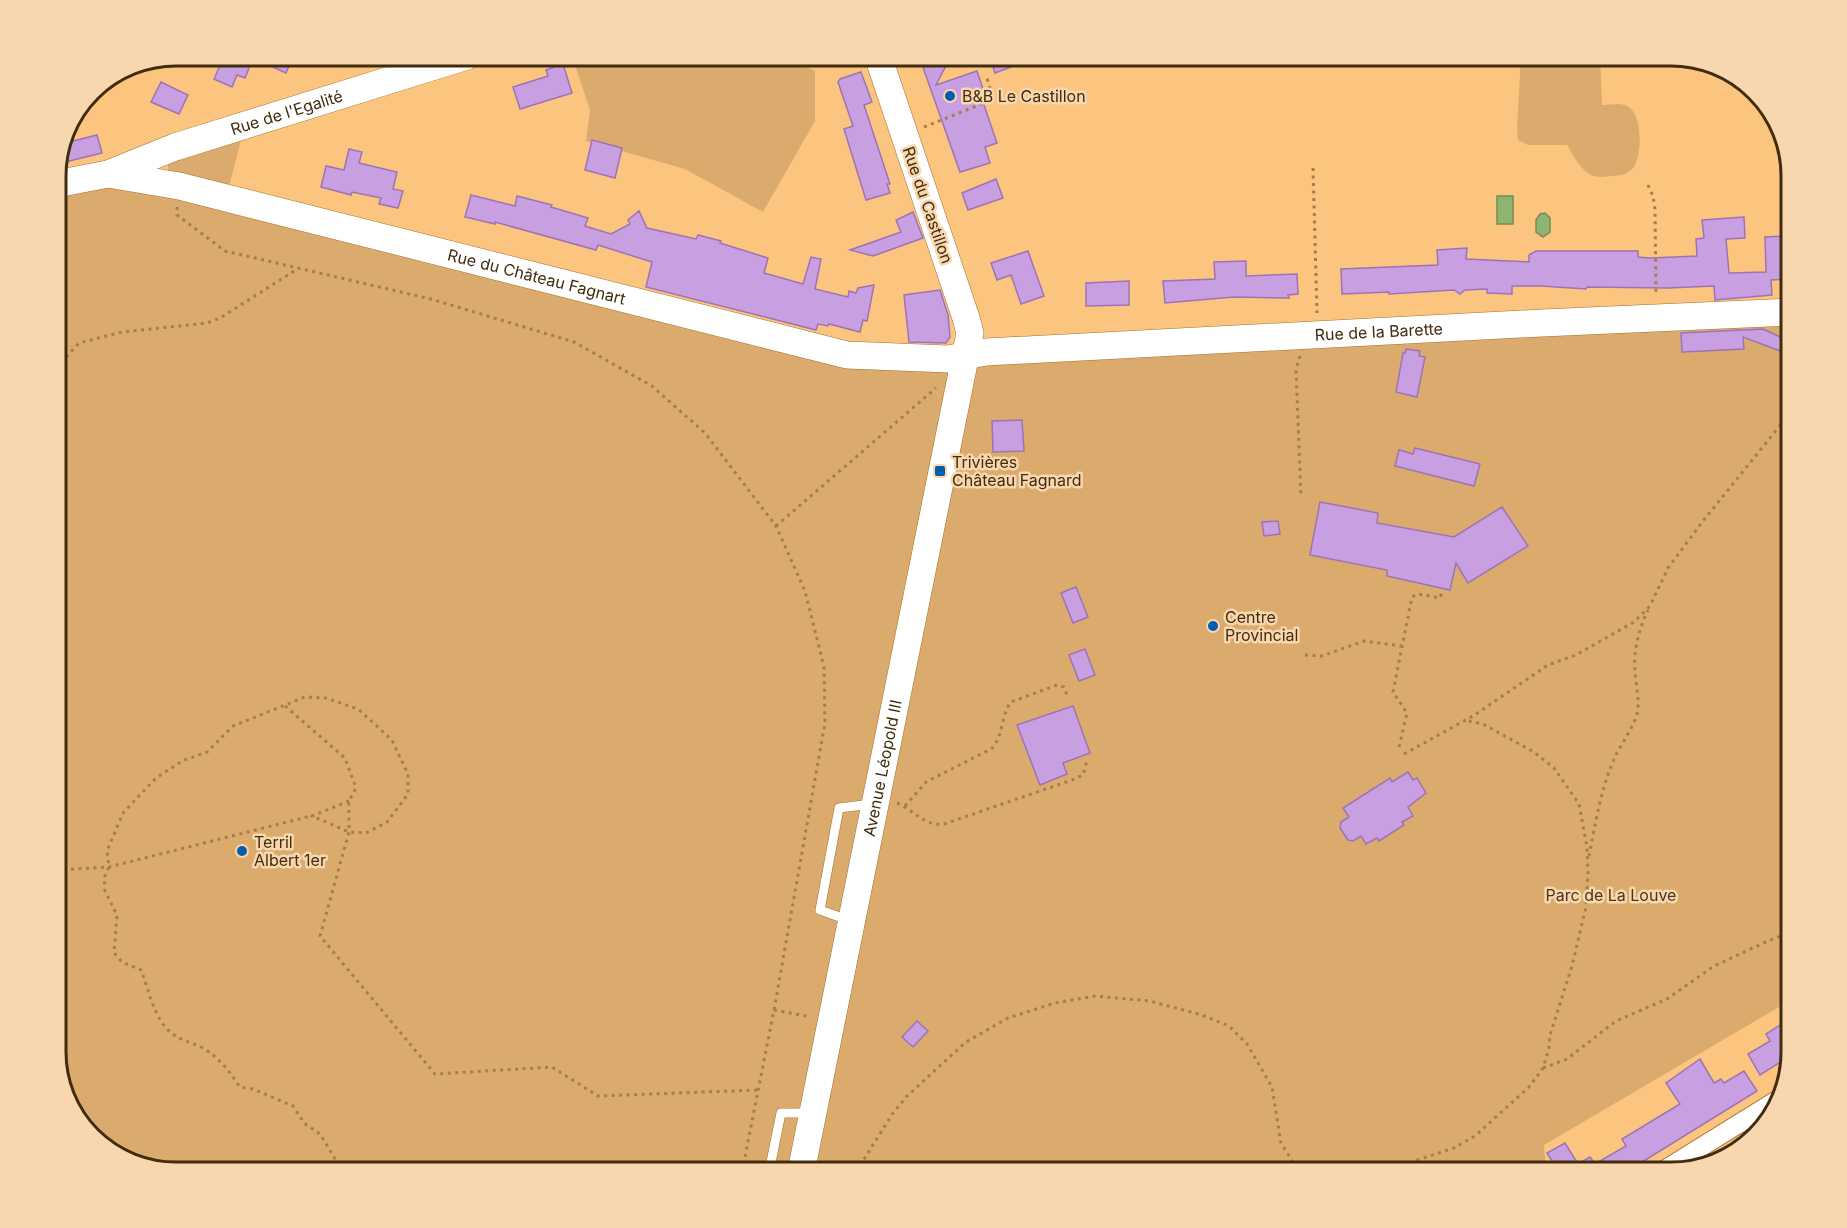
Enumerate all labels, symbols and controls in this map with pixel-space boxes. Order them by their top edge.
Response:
street label: Rue de l'Egalité [228,85,345,139]
place label: B&B Le Castillon [962,86,1086,106]
marker: B&B Le Castillon [943,89,957,103]
street label: Rue du Castillon [899,144,957,266]
street label: Rue du Château Fagnart [446,244,628,309]
street label: Rue de la Barette [1314,318,1443,345]
place label: Trivières Château Fagnard [952,452,1081,490]
marker: Trivières Château Fagnard [933,464,947,478]
place label: Centre Provincial [1225,607,1298,645]
marker: Centre Provincial [1206,619,1220,633]
street label: Avenue Léopold III [859,698,906,838]
place label: Terril Albert 1er [254,832,326,870]
marker: Terril Albert 1er [235,844,249,858]
park label: Parc de La Louve [1546,885,1676,905]

